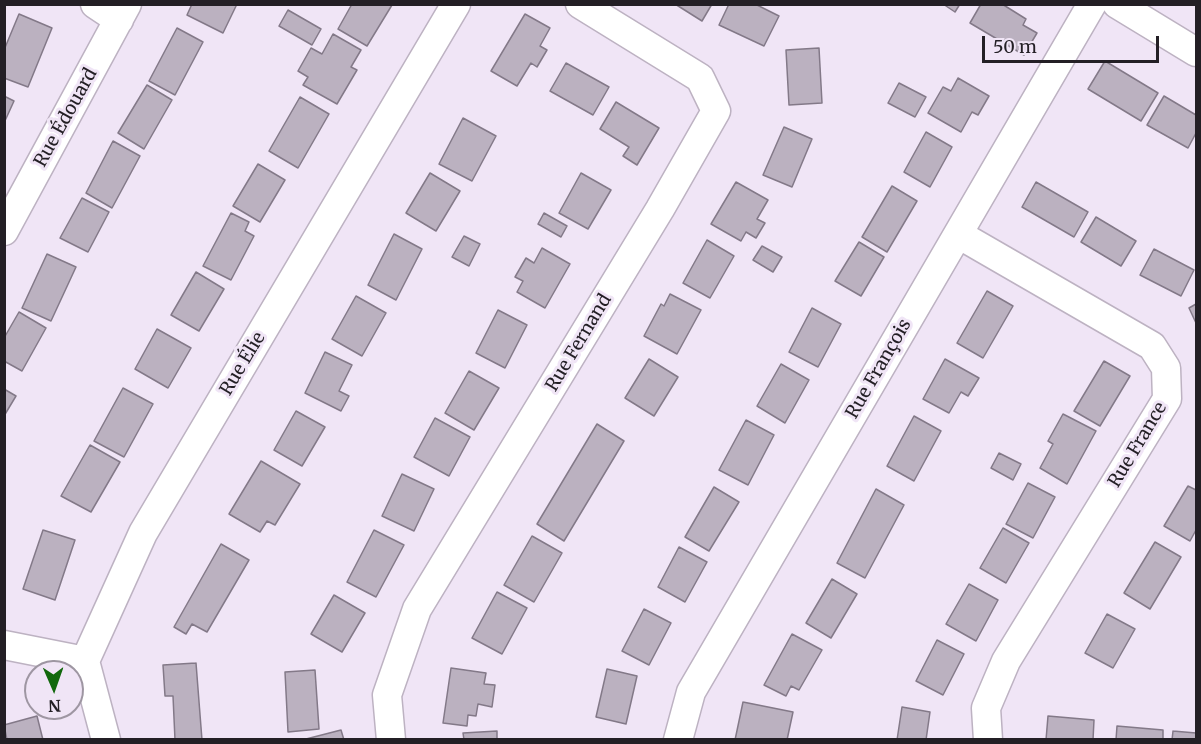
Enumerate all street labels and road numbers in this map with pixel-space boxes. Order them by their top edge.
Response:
street label: Rue Édouard [30,65,102,171]
street label: Rue Fernand [542,291,616,395]
street label: Rue François [842,315,916,423]
street label: Rue Élie [216,329,270,399]
street label: Rue France [1104,399,1172,491]

